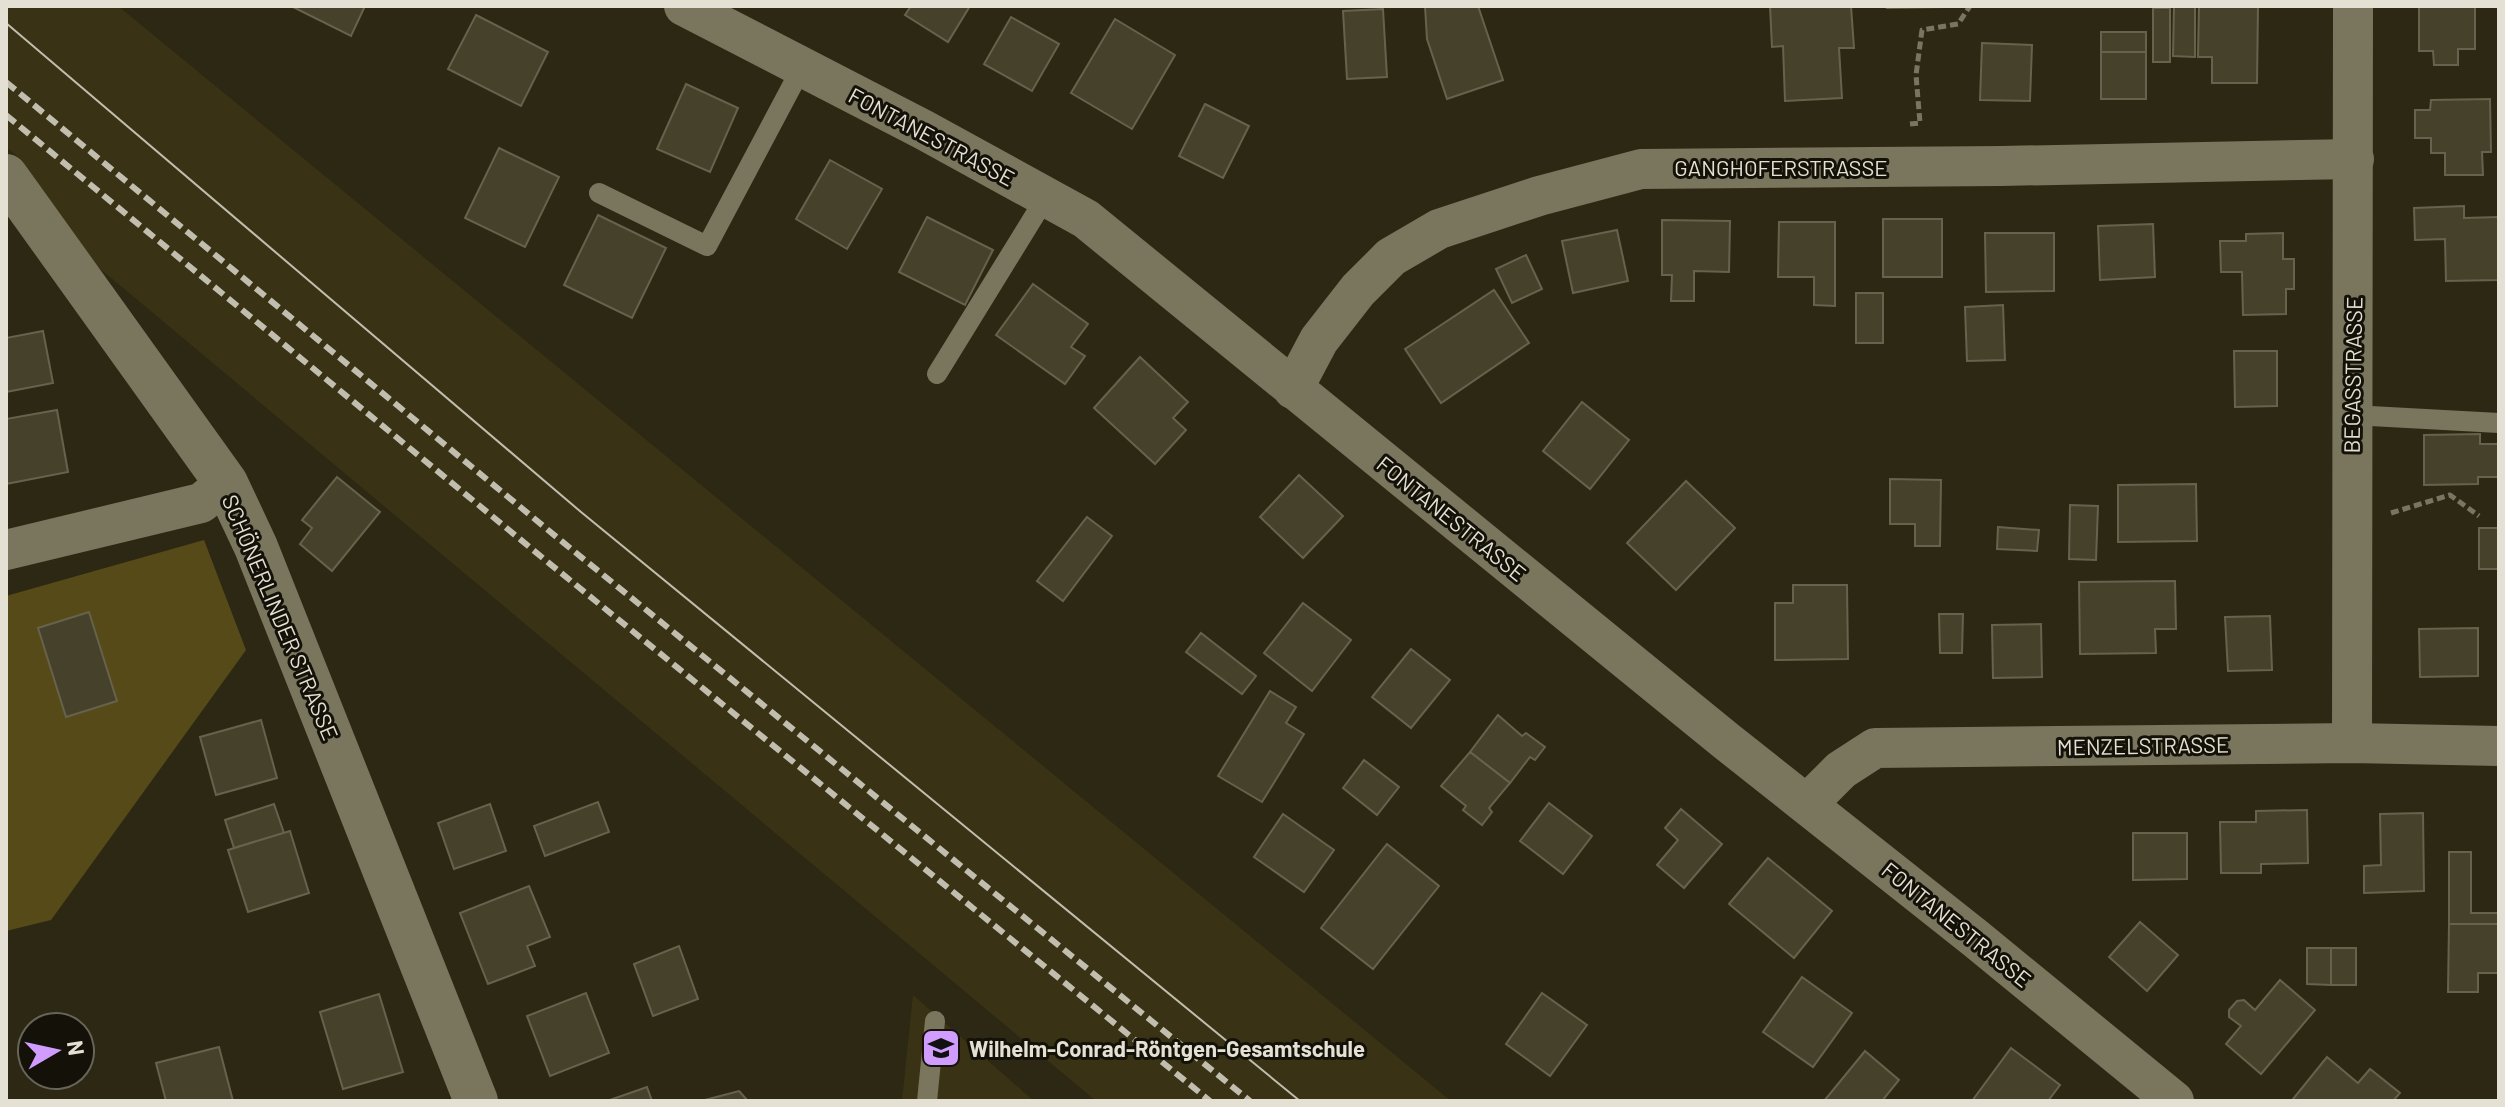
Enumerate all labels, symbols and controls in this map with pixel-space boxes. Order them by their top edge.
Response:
street label: FONTANESTRASSE [845,81,1019,191]
street label: GANGHOFERSTRASSE [1674,154,1888,180]
street label: BEGASSTRASSE [2338,296,2366,454]
street label: FONTANESTRASSE [1372,450,1532,586]
street label: SCHÖNERLINDER STRASSE [217,490,345,744]
street label: MENZELSTRASSE [2057,730,2229,760]
street label: FONTANESTRASSE [1877,856,2037,992]
north arrow [16,1011,96,1091]
school or university icon: Wilhelm-Conrad-Röntgen-Gesamtschule [920,1027,962,1069]
place label: Wilhelm-Conrad-Röntgen-Gesamtschule [969,1035,1365,1061]
text: N [63,1038,91,1057]

